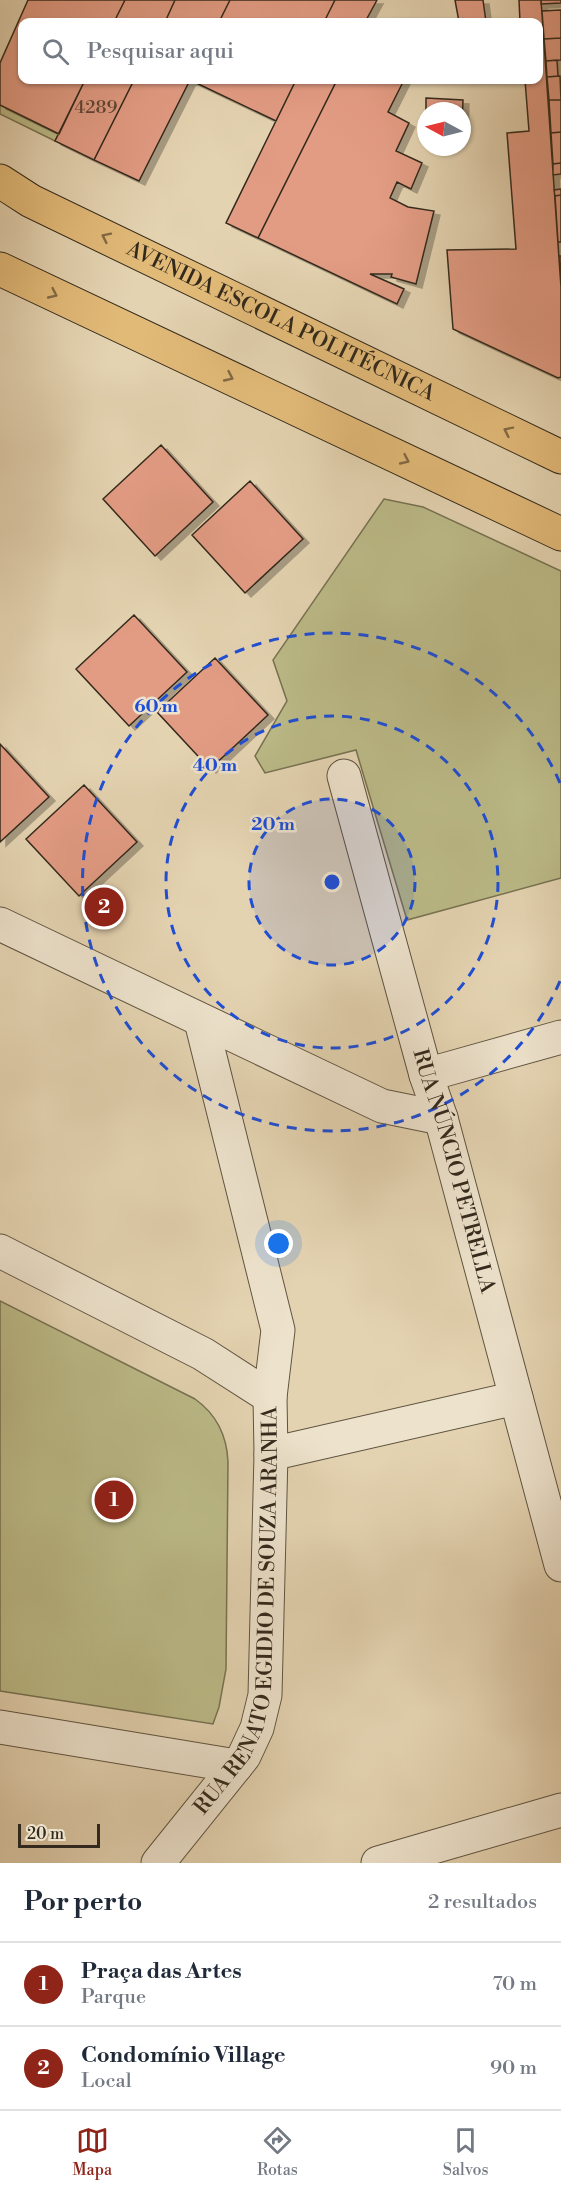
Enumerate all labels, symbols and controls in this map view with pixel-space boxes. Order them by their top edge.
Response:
search box [18,18,543,84]
icon: search [39,35,72,68]
text: Pesquisar aqui [87,38,234,65]
house number: 4289 [75,96,118,119]
north arrow [417,102,471,156]
one-way arrow [101,232,112,244]
street label: AVENIDA ESCOLA POLITÉCNICA [121,236,439,407]
one-way arrow [46,286,57,298]
one-way arrow [223,370,234,382]
one-way arrow [504,427,515,439]
one-way arrow [399,453,410,465]
text: 60 m [134,695,178,718]
text: 40 m [193,754,238,777]
text: 20 m [251,813,295,836]
centre of rings [322,872,342,892]
pin: 2 [84,884,124,930]
street label: RUA NÚNCIO PETRELLA [407,1046,501,1296]
your location [264,1229,293,1258]
street label: RUA RENATO EGIDIO DE SOUZA ARANHA [189,1406,284,1820]
pin: 1 [94,1478,134,1522]
scale bar [18,1821,100,1848]
text: 20 m [27,1824,64,1844]
text: Por perto [24,1886,142,1918]
text: 2 resultados [428,1890,537,1915]
text: Praça das Artes [81,1958,242,1985]
text: 1 [39,1972,48,1997]
text: 70 m [493,1972,537,1997]
text: Parque [81,1985,146,2010]
text: Condomínio Village [81,2042,286,2069]
text: 2 [37,2056,50,2081]
text: 90 m [490,2056,537,2081]
text: Local [81,2069,132,2094]
tab: Mapa [72,2124,112,2180]
tab: Rotas [257,2124,298,2180]
tab: Salvos [443,2124,489,2180]

